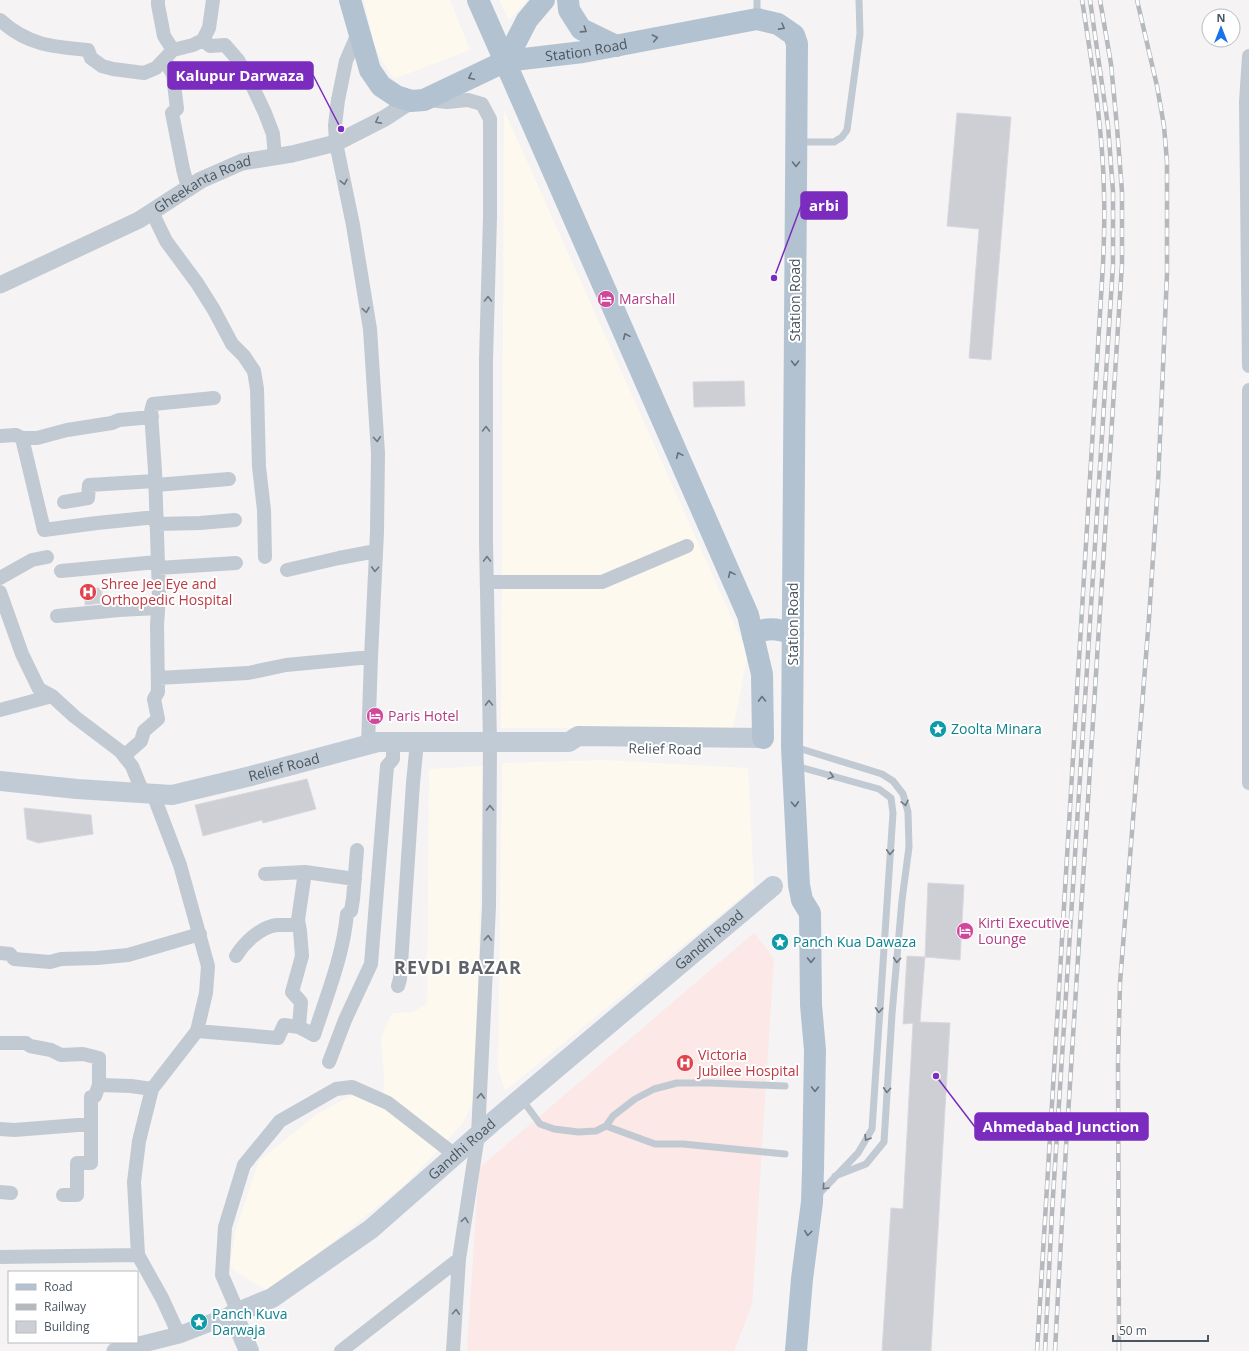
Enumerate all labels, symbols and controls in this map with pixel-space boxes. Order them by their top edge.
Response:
north arrow [1201,8,1241,48]
text: N [1217,10,1225,25]
one-way arrow [778,22,785,30]
one-way arrow [580,25,587,32]
street label: Station Road [544,34,629,65]
one-way arrow [652,35,658,43]
callout: Kalupur Darwaza [168,62,313,89]
text: Kalupur Darwaza [176,65,304,85]
one-way arrow [467,72,475,80]
one-way arrow [375,116,382,124]
street label: Gheekanta Road [150,151,252,217]
one-way arrow [792,161,800,167]
one-way arrow [339,178,347,185]
callout: arbi [801,192,847,219]
text: arbi [809,195,839,215]
street label: Station Road [785,258,804,342]
hotel icon: Marshall [596,289,616,309]
place label: Marshall [619,289,675,308]
one-way arrow [484,296,492,302]
one-way arrow [361,307,370,313]
one-way arrow [623,333,631,340]
one-way arrow [791,360,799,366]
one-way arrow [482,426,490,432]
one-way arrow [372,436,381,442]
one-way arrow [675,452,683,459]
one-way arrow [483,556,491,562]
one-way arrow [371,566,380,572]
one-way arrow [728,571,736,579]
place label: Shree Jee Eye and Orthopedic Hospital [101,574,232,609]
hospital icon: Shree Jee Eye and Orthopedic Hospital [78,582,98,602]
street label: Station Road [783,582,802,666]
one-way arrow [758,696,766,702]
one-way arrow [485,700,494,706]
hotel icon: Paris Hotel [365,706,385,726]
place label: Paris Hotel [388,706,459,725]
place icon: Zoolta Minara [928,719,948,739]
place label: Zoolta Minara [951,719,1042,738]
street label: Relief Road [628,738,702,759]
street label: Relief Road [246,748,322,785]
one-way arrow [827,771,834,780]
one-way arrow [901,800,909,806]
one-way arrow [791,801,800,807]
one-way arrow [486,805,494,811]
one-way arrow [886,849,894,855]
street label: Gandhi Road [670,905,747,974]
place label: Kirti Executive Lounge [978,913,1070,948]
hotel icon: Kirti Executive Lounge [955,921,975,941]
place icon: Panch Kua Dawaza [770,932,790,952]
place label: Panch Kua Dawaza [793,932,916,951]
one-way arrow [484,935,492,941]
district label: REVDI BAZAR [394,955,522,979]
one-way arrow [807,957,815,963]
one-way arrow [893,957,902,963]
one-way arrow [875,1007,884,1013]
place label: Victoria Jubilee Hospital [696,1045,799,1080]
hospital icon: Victoria Jubilee Hospital [675,1053,695,1073]
one-way arrow [811,1086,819,1092]
one-way arrow [883,1087,892,1093]
one-way arrow [476,1093,485,1099]
callout: Ahmedabad Junction [975,1113,1148,1140]
street label: Gandhi Road [423,1114,499,1184]
text: Ahmedabad Junction [983,1116,1139,1136]
one-way arrow [864,1134,872,1141]
one-way arrow [822,1182,830,1190]
one-way arrow [460,1217,469,1223]
one-way arrow [804,1230,813,1236]
legend [8,1271,138,1343]
text: Road [44,1278,73,1295]
text: Railway [44,1298,87,1315]
place label: Panch Kuva Darwaja [212,1304,288,1339]
one-way arrow [451,1309,460,1315]
place icon: Panch Kuva Darwaja [189,1312,209,1332]
scale bar [1113,1317,1208,1343]
text: Building [44,1318,90,1335]
text: 50 m [1119,1322,1147,1339]

